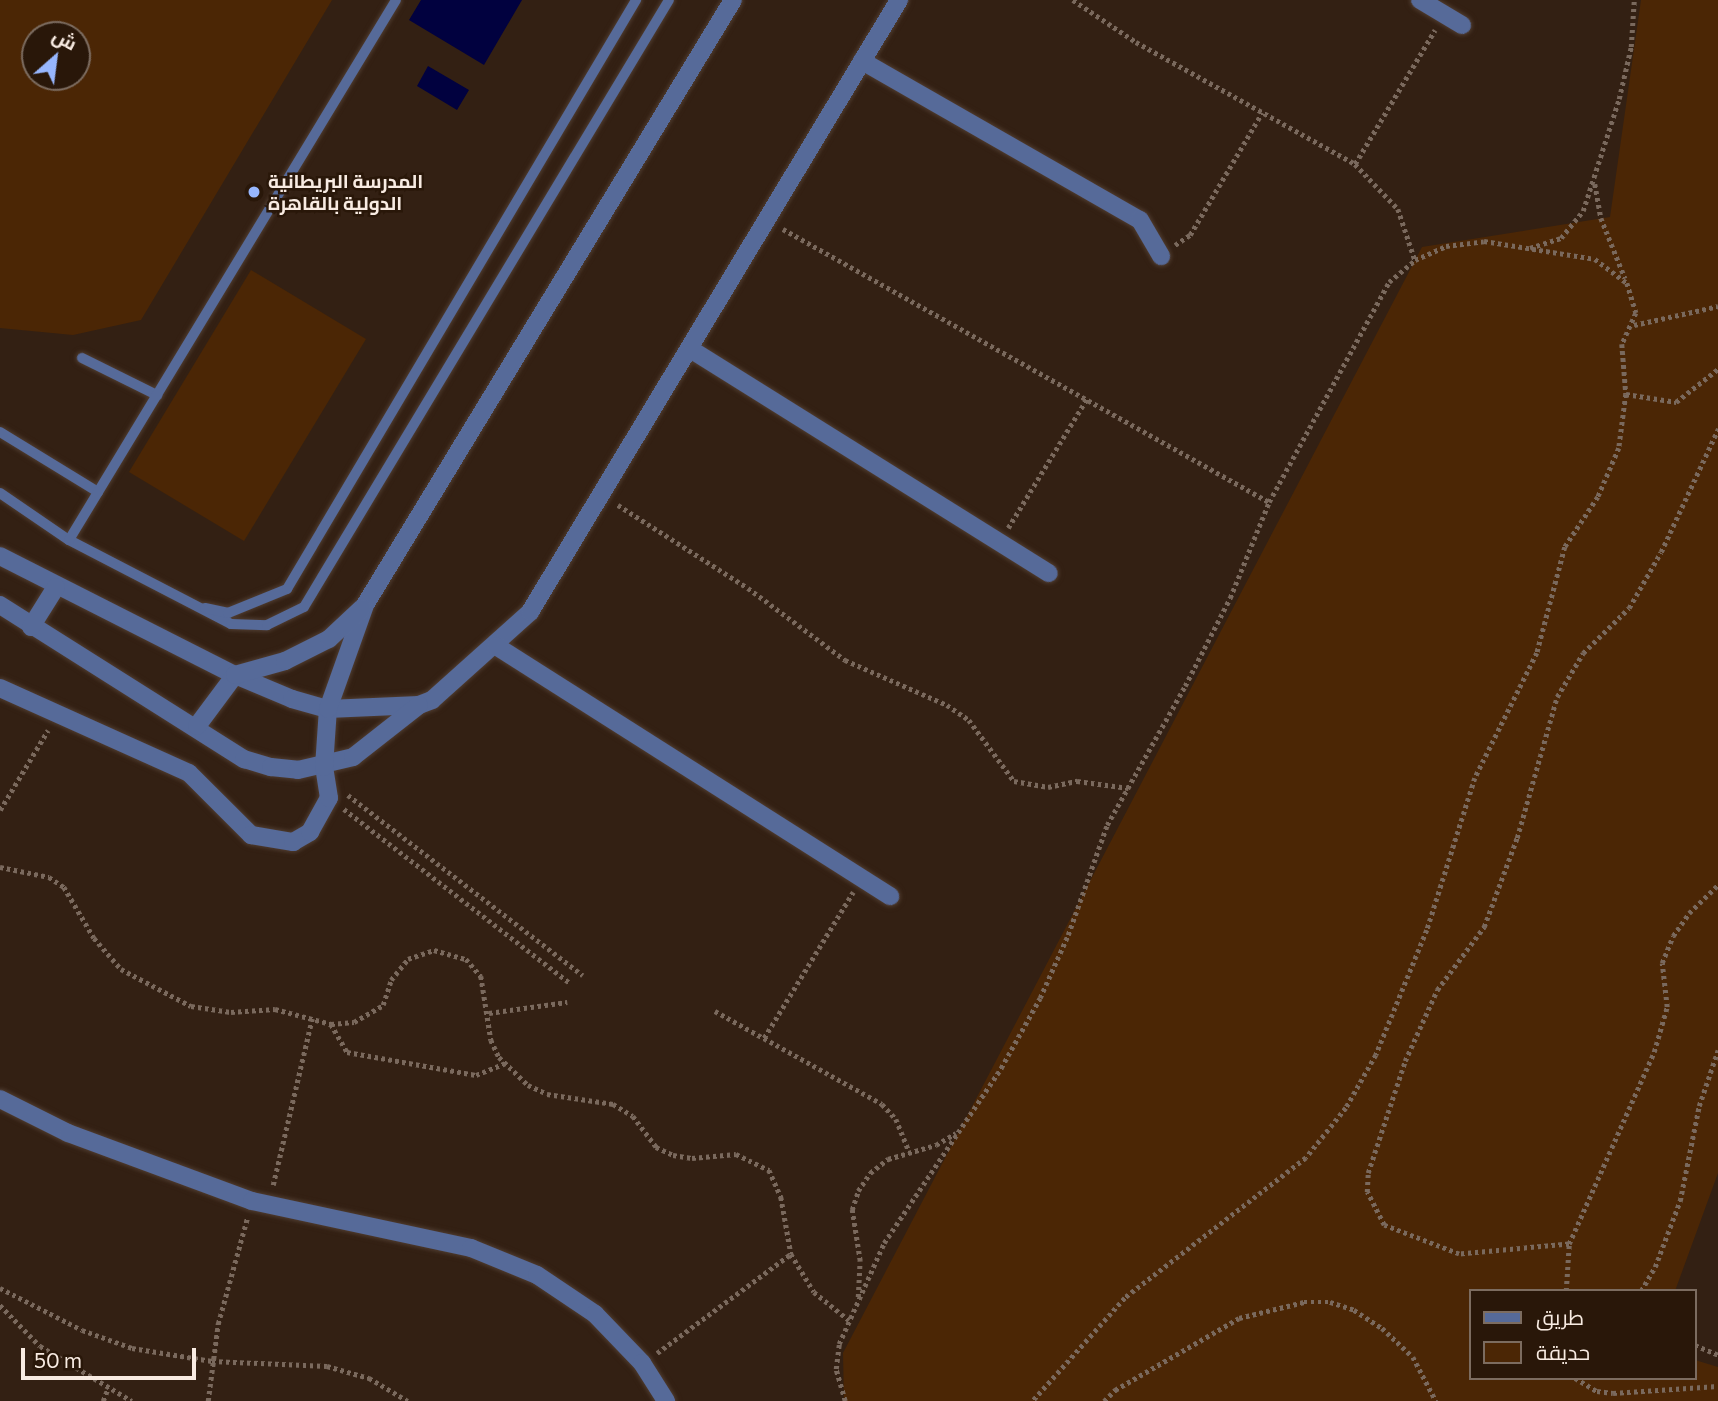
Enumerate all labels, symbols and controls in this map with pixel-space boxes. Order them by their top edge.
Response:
north arrow [21,21,91,91]
text: ش [49,23,81,55]
place label: المدرسة البريطانية الدولية بالقاهرة [268,170,423,214]
marker: المدرسة البريطانية الدولية بالقاهرة [246,184,262,200]
legend [1470,1289,1697,1380]
text: طريق [1536,1304,1584,1329]
scale bar [24,1334,200,1378]
text: حديقة [1536,1339,1590,1364]
text: 50 m [34,1347,82,1372]

